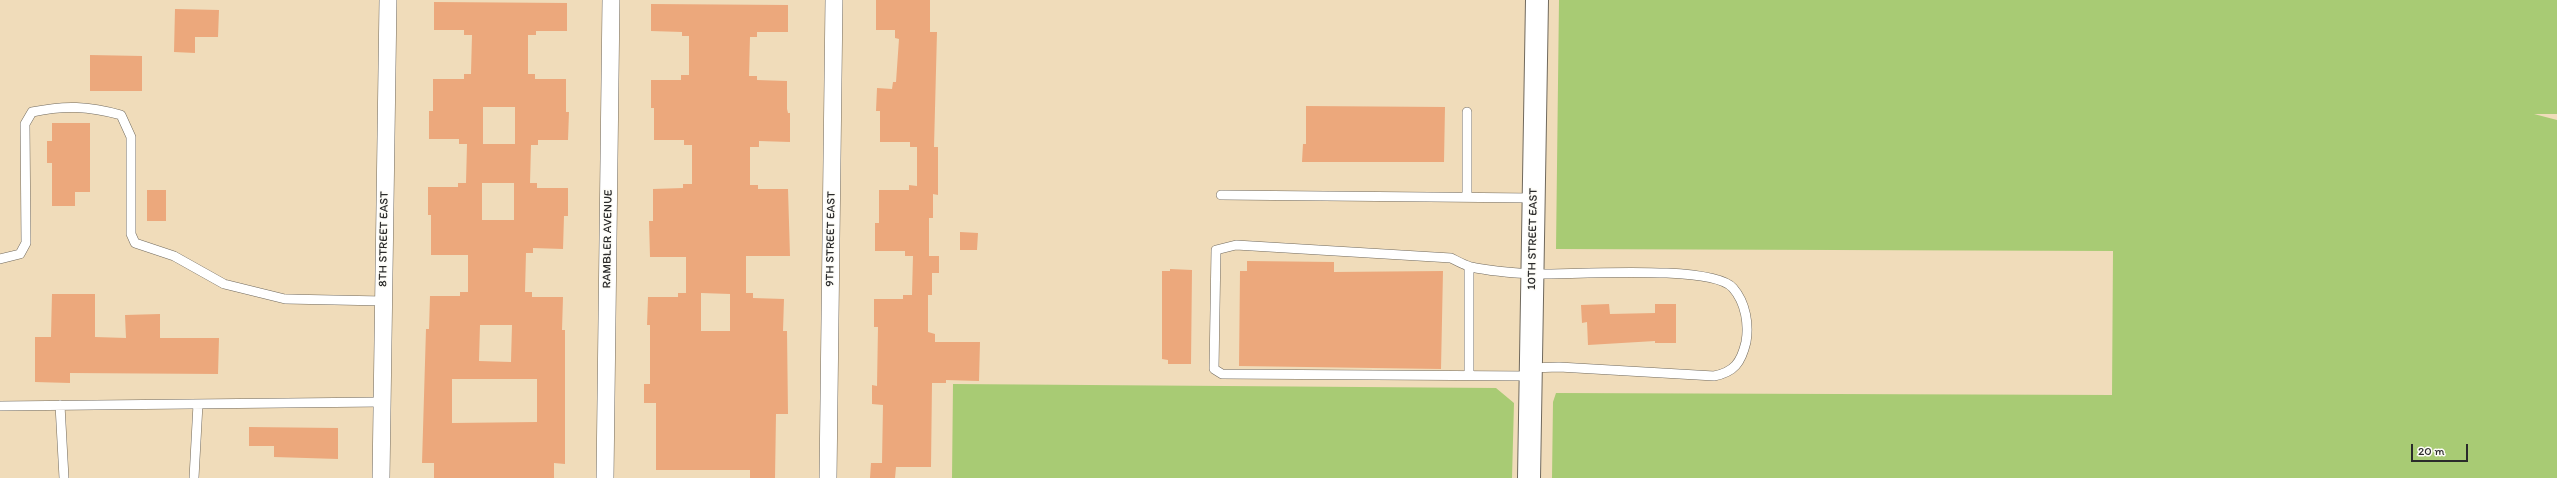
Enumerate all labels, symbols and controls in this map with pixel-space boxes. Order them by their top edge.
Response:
street label: 10TH STREET EAST [1525,188,1541,290]
street label: RAMBLER AVENUE [600,189,616,289]
street label: 8TH STREET EAST [376,191,392,287]
street label: 9TH STREET EAST [823,191,839,287]
scale bar [2413,436,2470,462]
text: 20 m [2418,444,2445,458]

